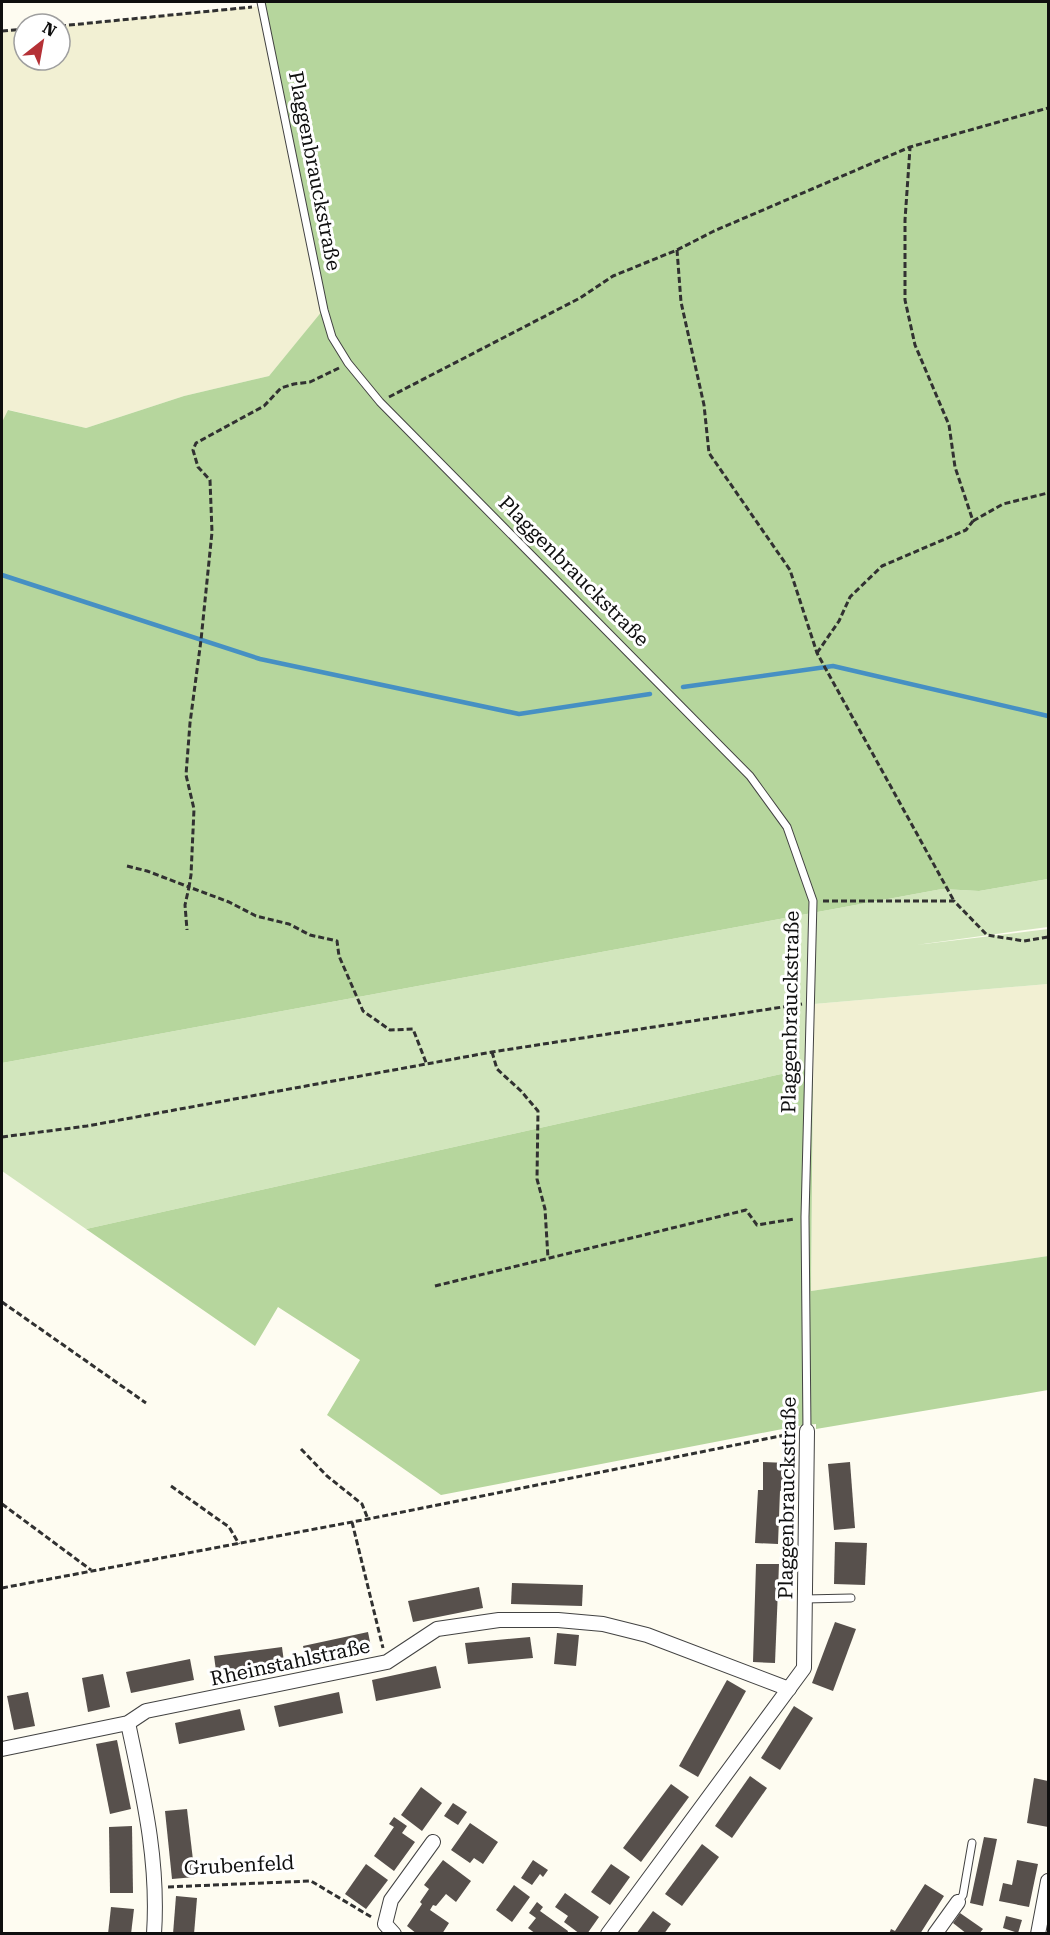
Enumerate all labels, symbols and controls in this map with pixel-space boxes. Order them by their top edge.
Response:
north arrow [12,12,72,72]
text: N [39,18,60,41]
street label: Plaggenbrauckstraße [284,69,346,273]
street label: Plaggenbrauckstraße [494,491,654,651]
street label: Plaggenbrauckstraße [776,910,804,1114]
street label: Plaggenbrauckstraße [773,1396,801,1600]
street label: Rheinstahlstraße [208,1633,372,1691]
street label: Grubenfeld [183,1850,295,1880]

